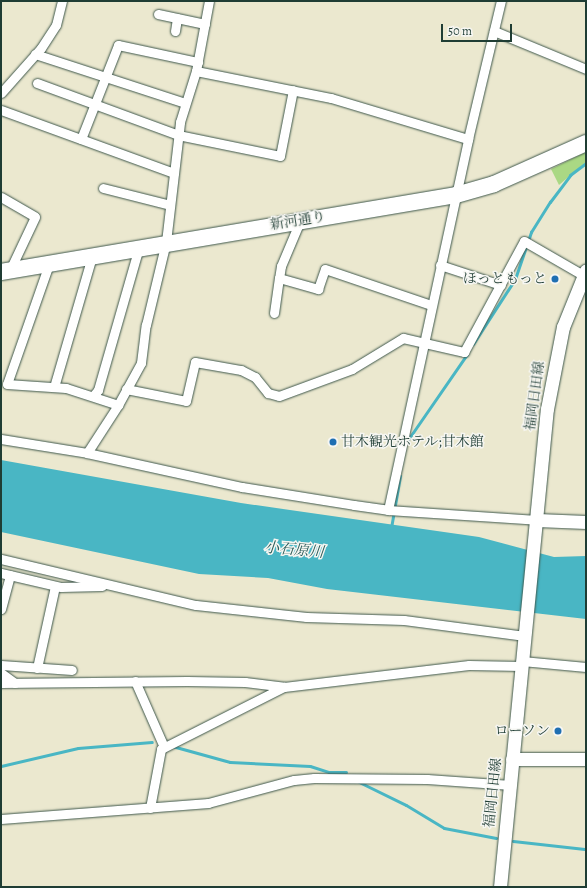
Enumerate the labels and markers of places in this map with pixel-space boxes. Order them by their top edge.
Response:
place label: ほっともっと [463,271,547,287]
marker: ほっともっと [550,274,560,284]
place label: 甘木観光ホテル;甘木館 [341,434,484,450]
marker: 甘木観光ホテル;甘木館 [328,437,338,447]
place label: ローソン [494,723,550,739]
marker: ローソン [553,726,563,736]

